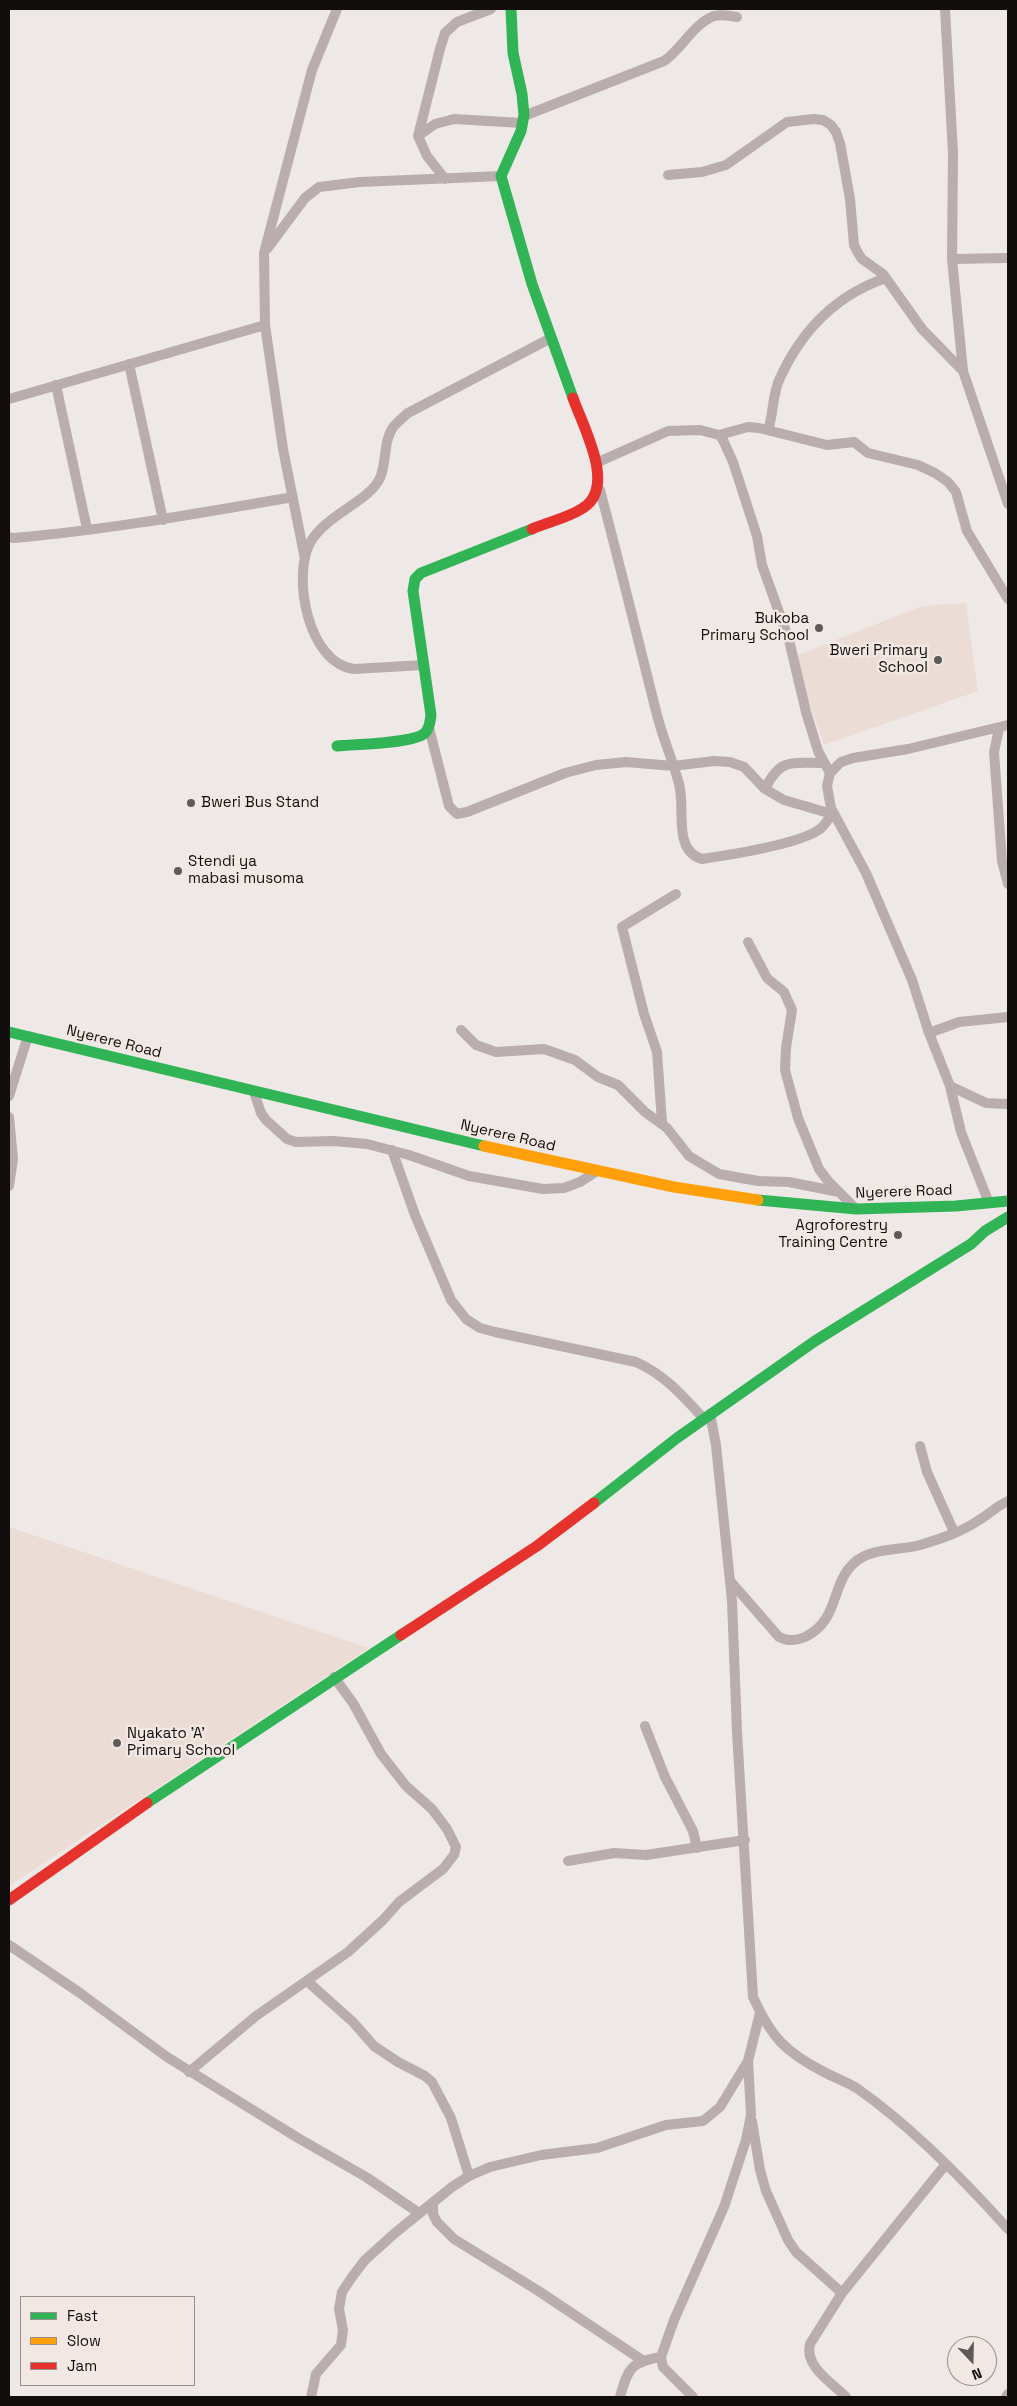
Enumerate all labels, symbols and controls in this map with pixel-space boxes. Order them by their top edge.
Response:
place label: Bukoba Primary School [701,610,809,645]
marker: Bukoba Primary School [813,622,825,634]
place label: Bweri Primary School [829,642,928,677]
marker: Bweri Primary School [932,654,944,666]
place label: Bweri Bus Stand [201,794,319,812]
marker: Bweri Bus Stand [185,797,197,809]
place label: Stendi ya mabasi musoma [188,853,304,888]
marker: Stendi ya mabasi musoma [172,865,184,877]
street label: Nyerere Road [65,1022,163,1062]
street label: Nyerere Road [459,1116,557,1156]
street label: Nyerere Road [855,1181,953,1203]
place label: Agroforestry Training Centre [778,1217,888,1252]
marker: Agroforestry Training Centre [892,1229,904,1241]
place label: Nyakato 'A' Primary School [127,1725,235,1760]
marker: Nyakato 'A' Primary School [111,1737,123,1749]
legend [20,2296,195,2386]
text: Fast [67,2306,98,2325]
text: Slow [67,2331,101,2350]
north arrow [947,2336,997,2386]
text: Jam [67,2356,97,2375]
text: N [969,2364,985,2384]

